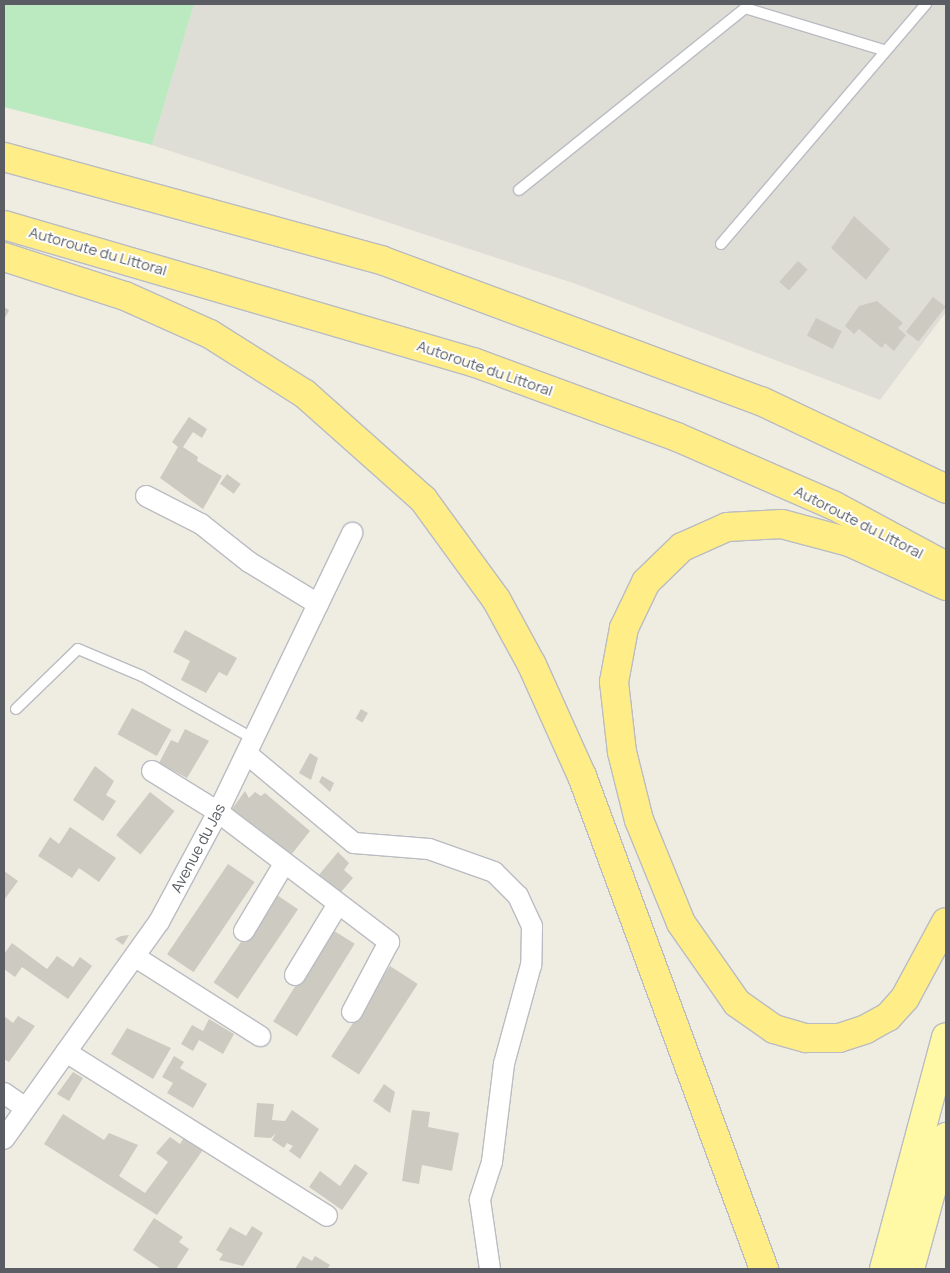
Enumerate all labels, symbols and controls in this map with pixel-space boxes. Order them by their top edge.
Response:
street label: Autoroute du Littoral [27,223,169,279]
street label: Autoroute du Littoral [415,336,555,400]
street label: Autoroute du Littoral [791,482,927,562]
street label: Avenue du Jas [167,800,229,896]

